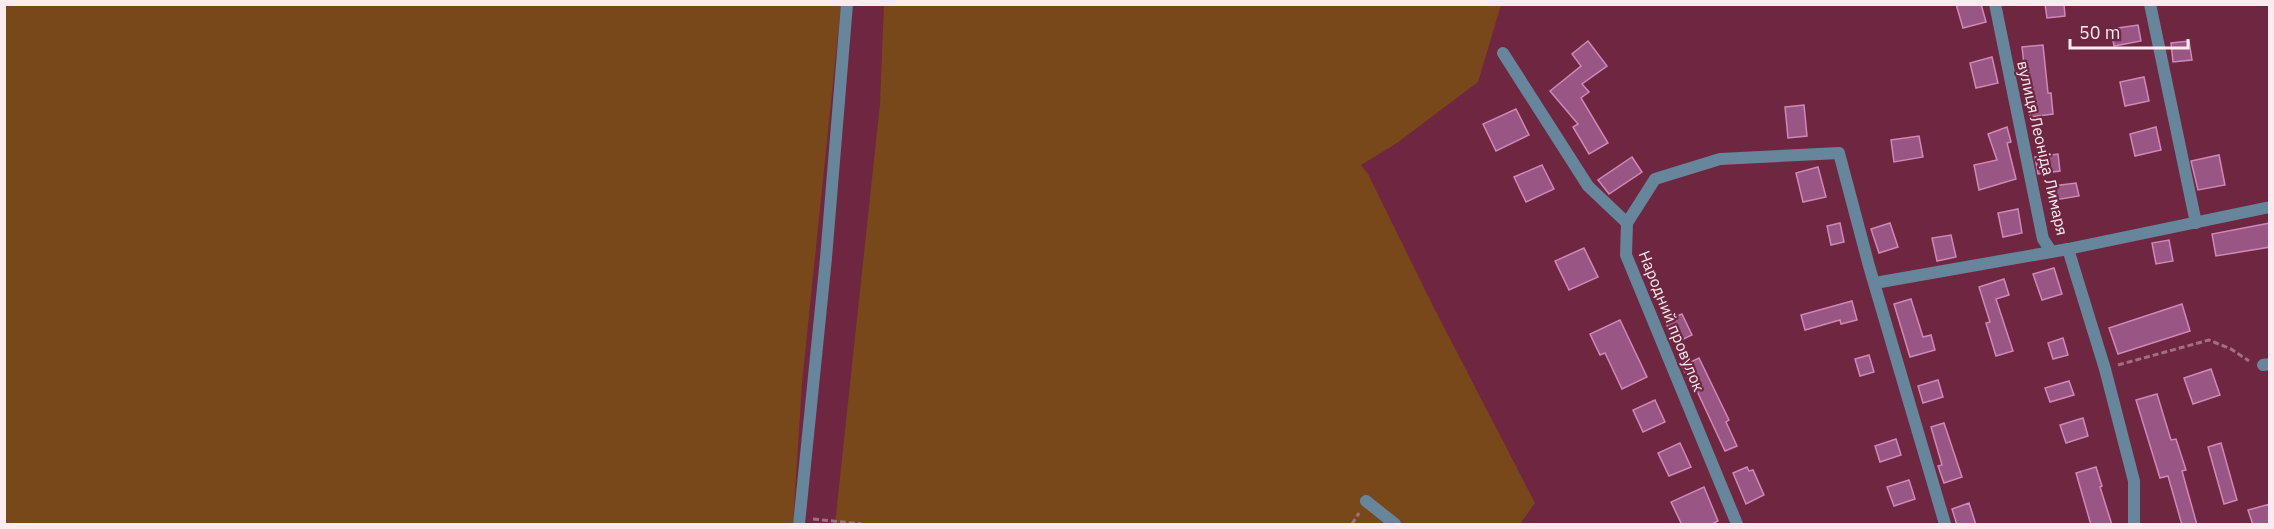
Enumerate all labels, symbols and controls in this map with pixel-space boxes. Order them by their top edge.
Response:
scale bar [2070,12,2188,50]
text: 50 m [2079,21,2121,44]
street label: вулиця Леоніда Лимаря [2013,59,2073,237]
street label: Народний провулок [1635,248,1710,395]

